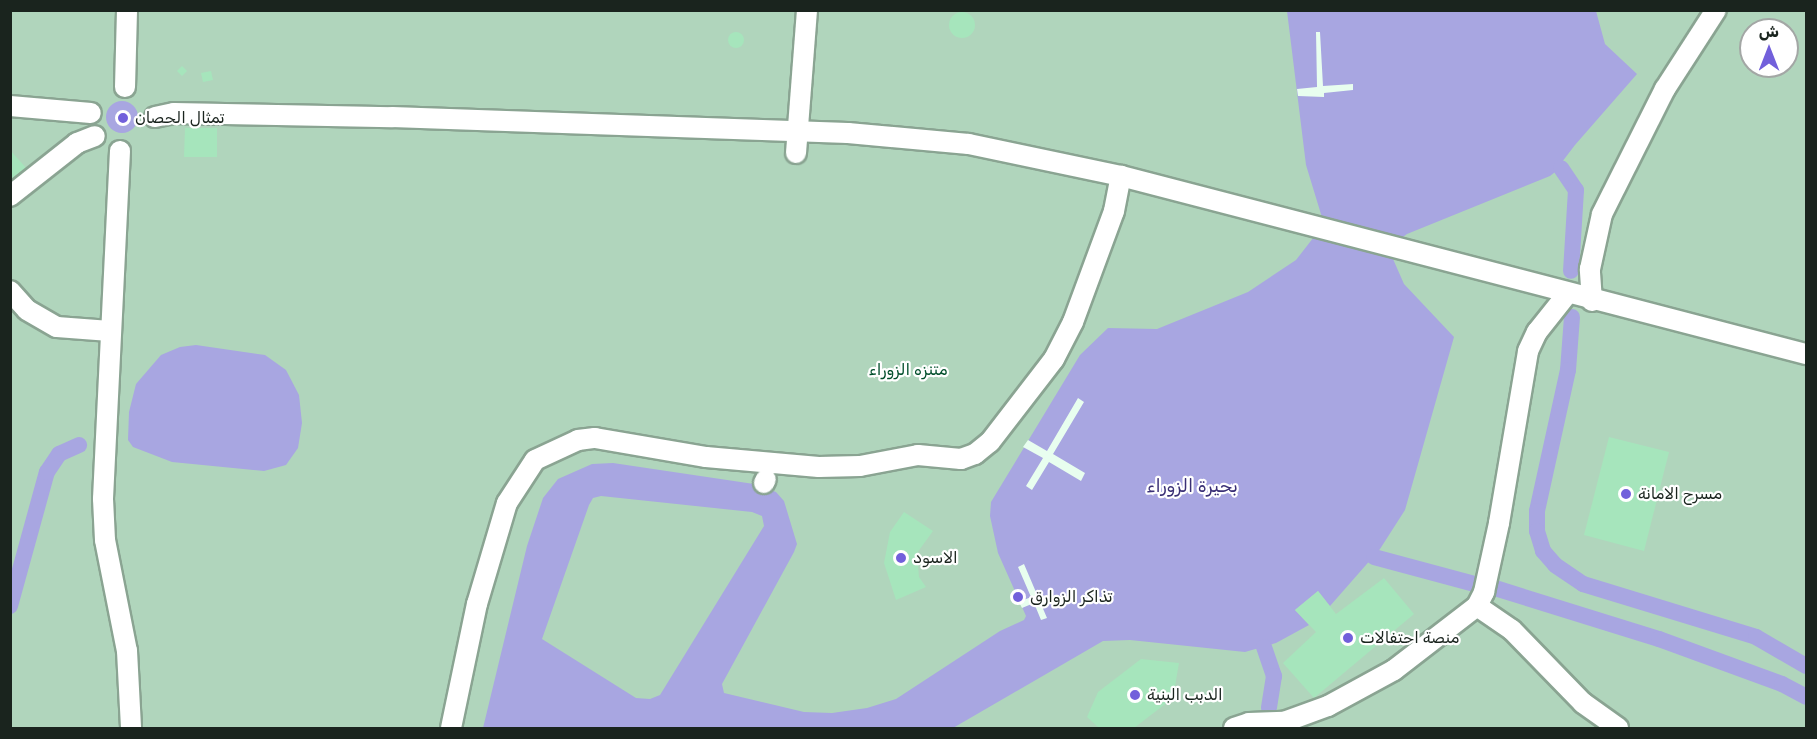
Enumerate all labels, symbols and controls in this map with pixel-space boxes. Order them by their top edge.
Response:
north arrow [1739,18,1799,78]
text: ش [1759,22,1779,41]
place label: تمثال الحصان [135,108,225,128]
marker: تمثال الحصان [116,111,130,125]
park label: متنزه الزوراء [868,360,948,380]
water label: بحيرة الزوراء [1146,475,1238,497]
place label: مسرح الامانة [1638,484,1722,504]
marker: مسرح الامانة [1619,487,1633,501]
place label: الاسود [913,548,958,568]
marker: الاسود [894,551,908,565]
place label: تذاكر الزوارق [1030,587,1113,607]
marker: تذاكر الزوارق [1011,590,1025,604]
place label: منصة احتفالات [1360,628,1459,648]
marker: منصة احتفالات [1341,631,1355,645]
place label: الدبب البنية [1147,685,1223,705]
marker: الدبب البنية [1128,688,1142,702]

